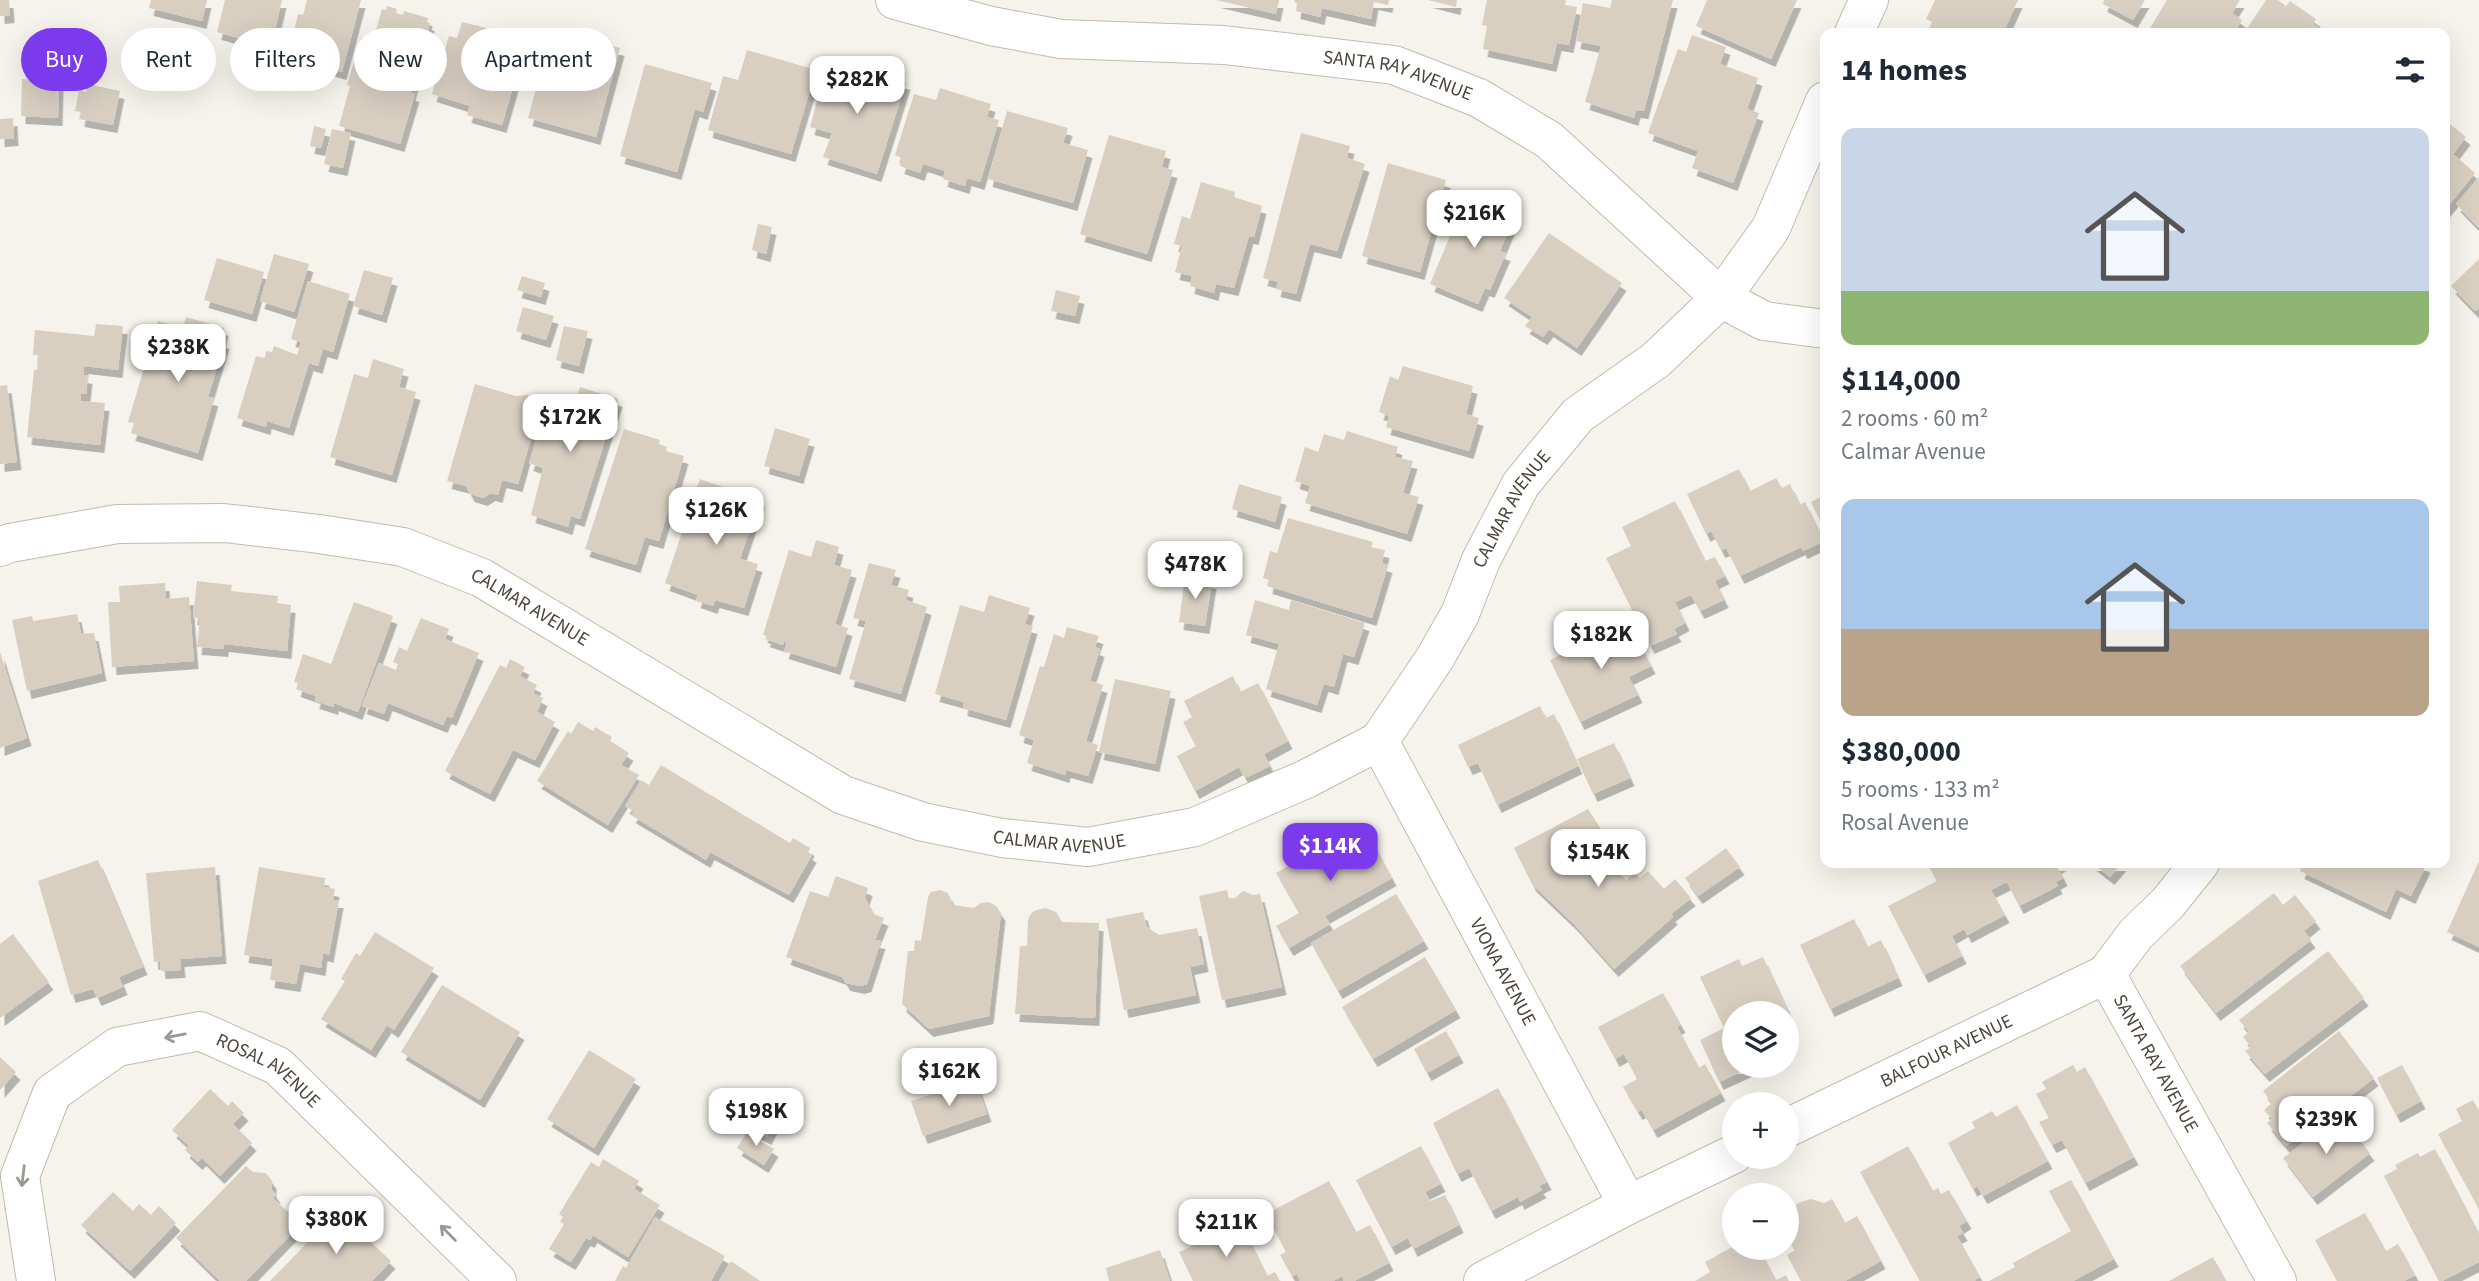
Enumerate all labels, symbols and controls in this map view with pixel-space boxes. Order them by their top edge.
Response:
chip: Buy [21,28,107,91]
chip: Rent [121,28,216,91]
chip: Filters [230,28,340,91]
chip: New [354,28,447,91]
chip: Apartment [461,28,616,91]
street label: SANTA RAY AVENUE [1322,43,1477,108]
text: 14 homes [1841,49,1967,92]
icon: filters [2391,51,2429,89]
pin: $282K [808,57,906,116]
text: $282K [826,62,888,95]
icon: home [2072,173,2198,299]
pin: $216K [1425,190,1523,250]
text: $216K [1443,196,1505,229]
pin: $238K [129,324,227,384]
text: $238K [147,330,209,363]
text: $114,000 [1841,359,1961,402]
pin: $172K [521,394,619,454]
text: $172K [539,400,601,433]
text: 2 rooms · 60 m² [1841,402,1988,435]
text: Calmar Avenue [1841,435,1986,468]
street label: CALMAR AVENUE [1466,444,1557,572]
pin: $126K [667,488,765,547]
text: $126K [685,493,747,526]
pin: $478K [1146,542,1244,601]
icon: home [2072,544,2198,670]
text: $478K [1164,547,1226,580]
street label: CALMAR AVENUE [467,561,594,653]
pin: $182K [1552,612,1650,671]
text: $182K [1570,617,1632,650]
text: $380,000 [1841,730,1961,773]
text: 5 rooms · 133 m² [1841,773,2000,806]
text: Rosal Avenue [1841,806,1969,839]
street label: CALMAR AVENUE [990,823,1128,861]
pin: $114K [1281,824,1379,883]
text: $114K [1299,829,1361,862]
pin: $154K [1549,830,1647,889]
text: $154K [1567,835,1629,868]
street label: VIONA AVENUE [1463,913,1543,1030]
street label: SANTA RAY AVENUE [2106,989,2205,1137]
map controls [1722,1001,1799,1260]
button: layers [1722,1001,1799,1078]
street label: BALFOUR AVENUE [1876,1008,2017,1094]
street label: ROSAL AVENUE [212,1026,327,1114]
one-way arrow [164,1029,187,1043]
pin: $162K [900,1048,998,1108]
text: $162K [918,1054,980,1087]
pin: $198K [707,1088,805,1148]
button: + [1722,1092,1799,1169]
text: $198K [725,1094,787,1127]
pin: $239K [2277,1096,2375,1156]
text: $239K [2295,1102,2357,1135]
one-way arrow [16,1164,29,1187]
button: − [1722,1183,1799,1260]
pin: $380K [287,1196,385,1256]
pin: $211K [1177,1200,1275,1259]
text: $380K [305,1202,367,1235]
text: $211K [1195,1205,1257,1238]
one-way arrow [440,1225,457,1242]

